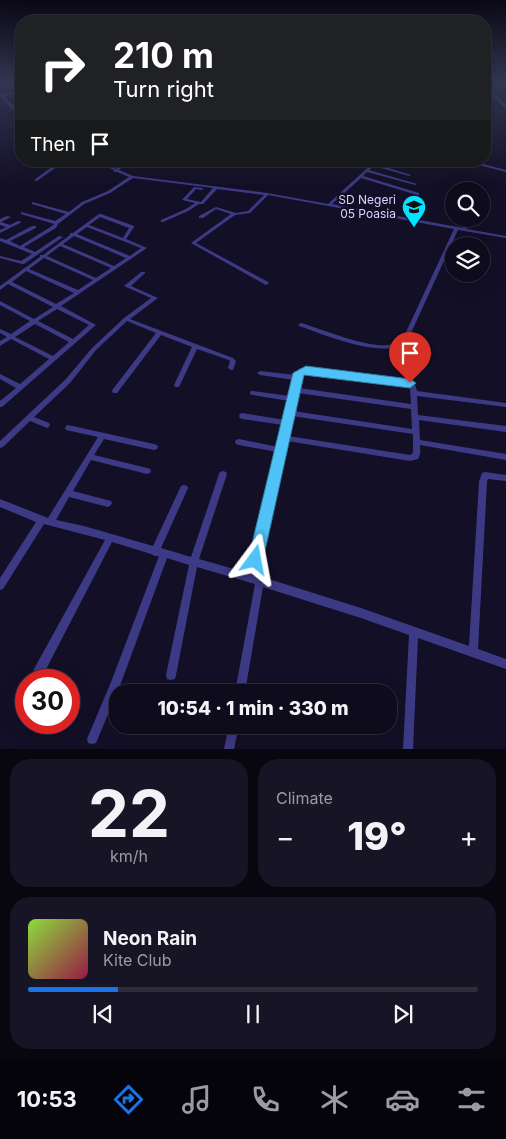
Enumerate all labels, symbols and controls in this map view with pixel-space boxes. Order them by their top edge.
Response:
text: 210 m [113,34,214,76]
icon: right [30,35,95,100]
text: Turn right [113,76,214,102]
icon: arrive [86,130,114,158]
text: Then [30,133,76,156]
map controls [445,182,490,282]
button: search [445,182,490,227]
place label: SD Negeri 05 Poasia [338,192,396,221]
school or university icon: SD Negeri 05 Poasia [401,194,427,228]
button: layers [445,237,490,282]
pin [389,332,431,383]
icon: arrive [396,339,424,367]
position arrow [228,533,280,585]
speed limit sign: 30 [15,669,80,734]
text: 10:54 · 1 min · 330 m [157,697,349,720]
text: 22 [88,774,170,853]
text: Climate [276,788,333,808]
text: 19° [347,813,407,859]
text: − [276,820,295,854]
text: + [459,820,478,854]
text: km/h [110,846,148,866]
text: Neon Rain [103,927,197,950]
text: Kite Club [103,950,172,970]
icon: previous [89,1000,117,1028]
icon: pause [239,1000,267,1028]
icon: next [389,1000,417,1028]
icon: directions [111,1082,146,1117]
icon: music [179,1082,214,1117]
icon: phone [248,1082,283,1117]
icon: climate [317,1082,352,1117]
icon: car [385,1082,420,1117]
icon: filters [454,1082,489,1117]
text: 10:53 [17,1086,77,1112]

